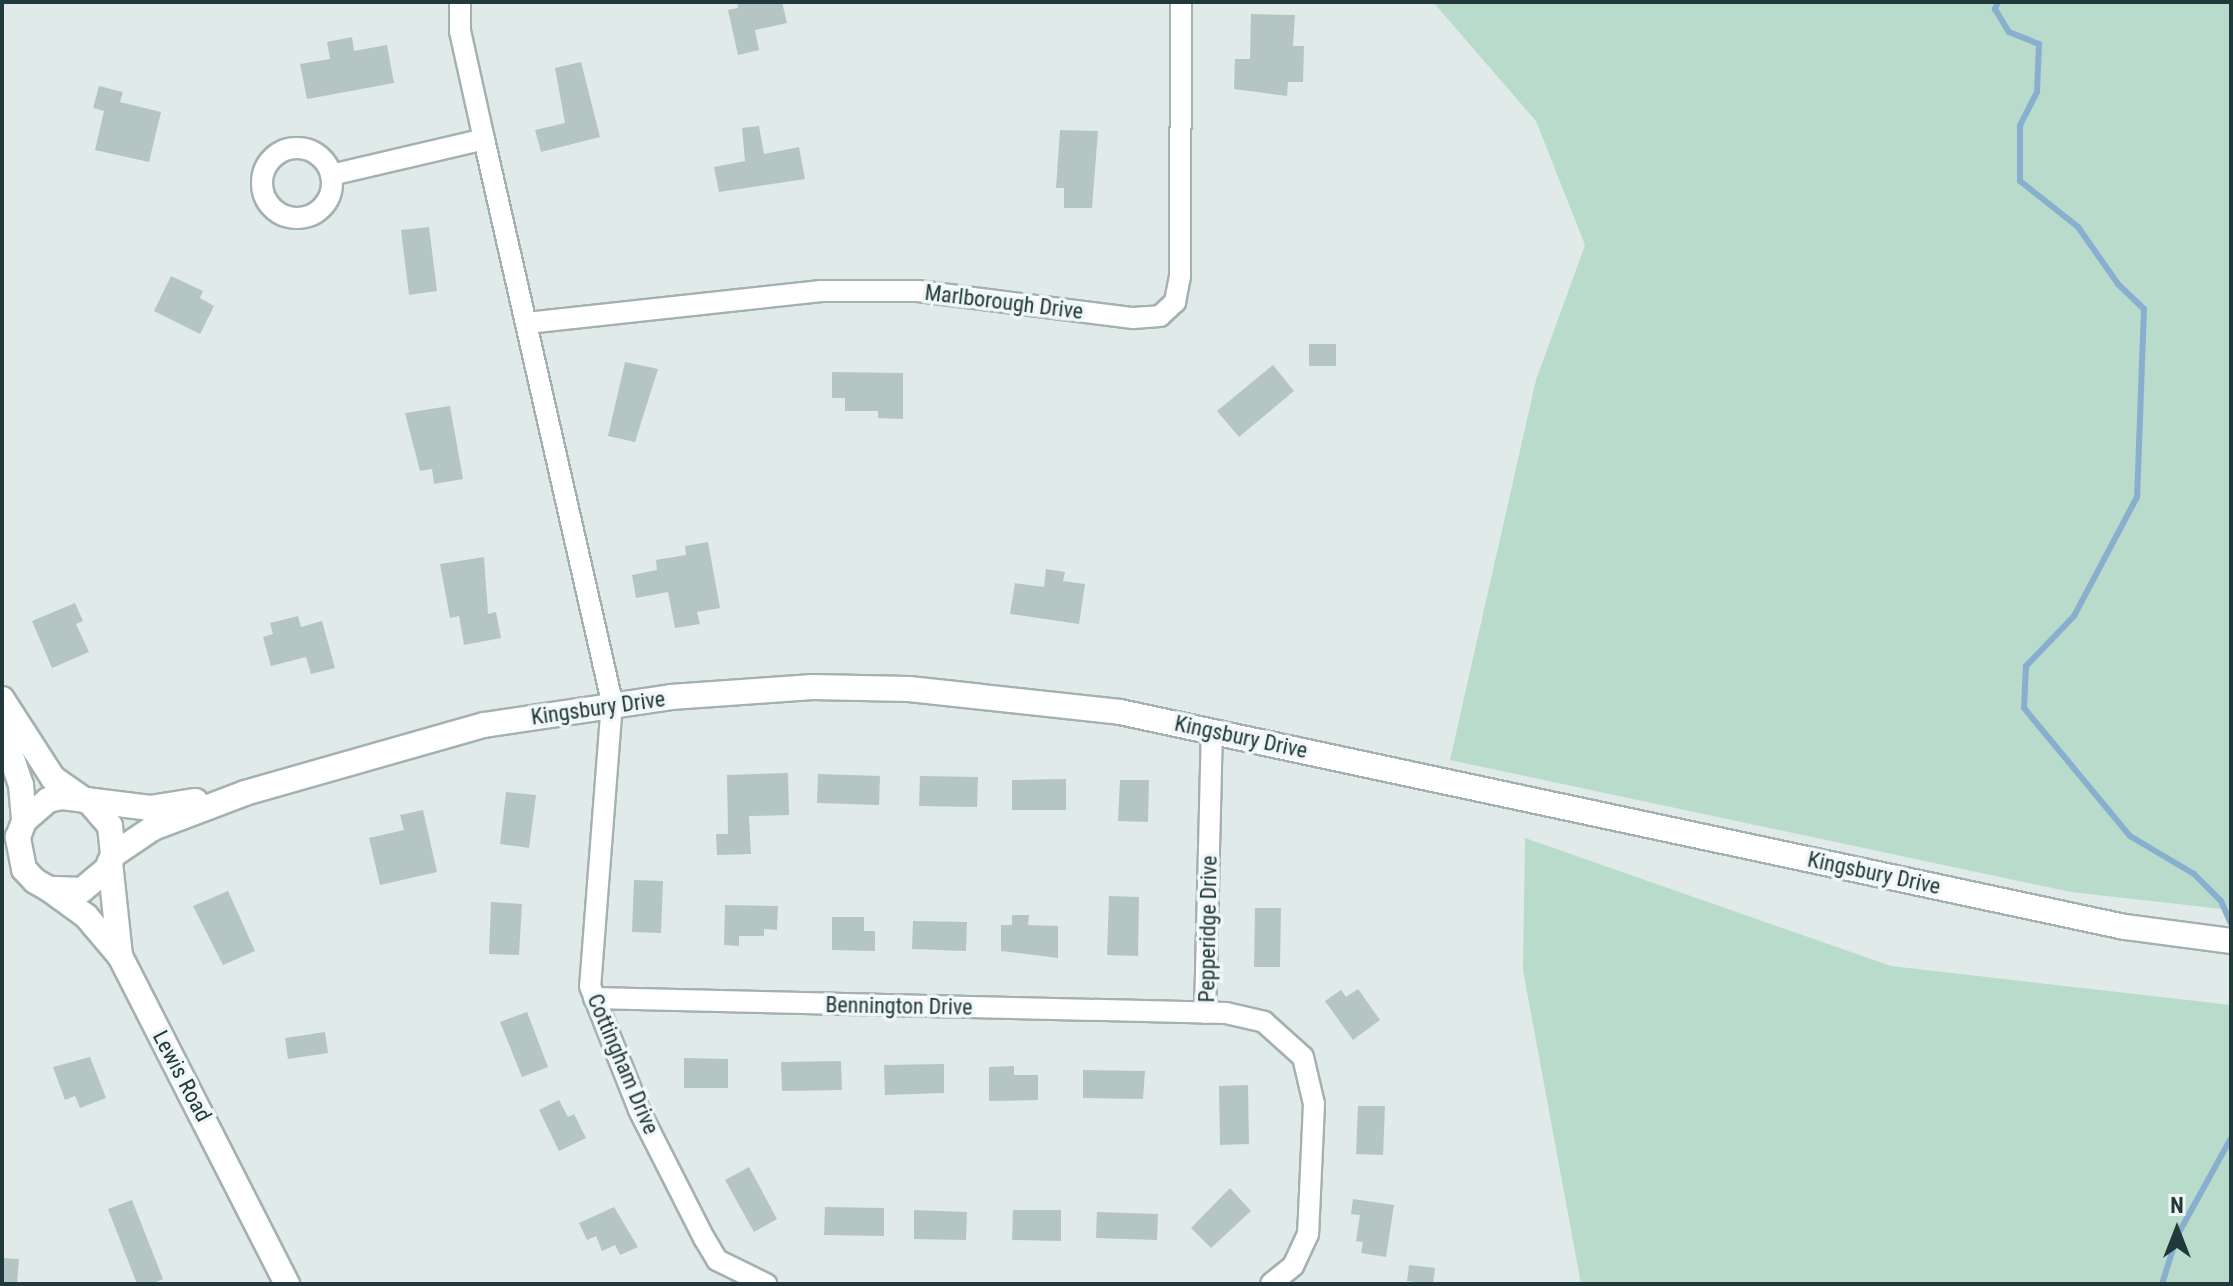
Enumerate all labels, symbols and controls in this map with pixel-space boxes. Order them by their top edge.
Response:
street label: Marlborough Drive [923,279,1085,325]
street label: Kingsbury Drive [529,686,667,730]
street label: Kingsbury Drive [1172,710,1310,764]
street label: Kingsbury Drive [1805,846,1943,900]
street label: Pepperidge Drive [1194,855,1222,1003]
street label: Cottingham Drive [582,990,664,1138]
street label: Bennington Drive [825,992,973,1020]
street label: Lewis Road [147,1026,217,1126]
north arrow [2137,1190,2217,1270]
text: N [2170,1193,2184,1218]

